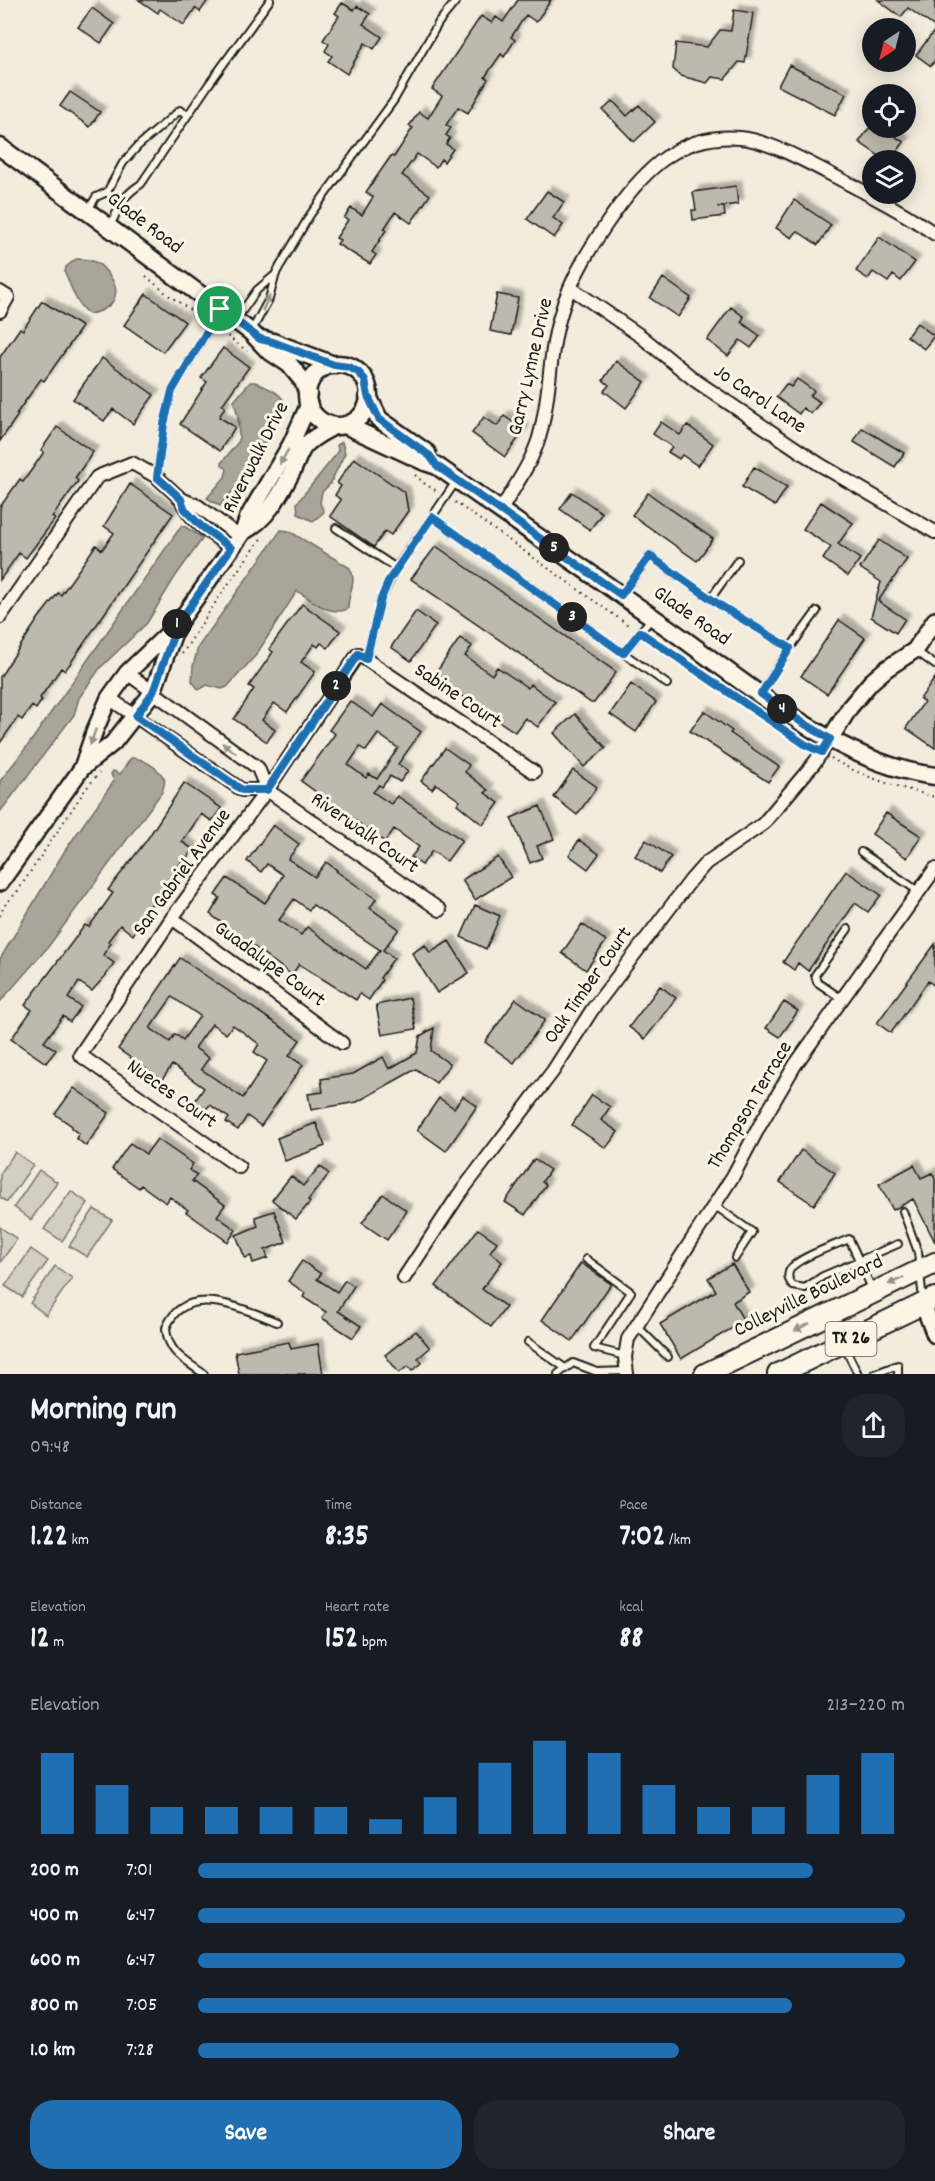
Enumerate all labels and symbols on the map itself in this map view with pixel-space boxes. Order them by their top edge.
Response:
north arrow [862,18,916,72]
street label: Glade Road [100,185,188,263]
pin [194,283,245,334]
one-way arrow [261,295,270,312]
street label: Garry Lynne Drive [502,295,562,439]
street label: Jo Carol Lane [707,358,811,442]
street label: Riverwalk Drive [216,397,298,519]
one-way arrow [279,449,289,466]
pin: 5 [539,533,569,563]
street label: Glade Road [646,579,736,655]
pin: 3 [557,602,587,632]
pin: 1 [162,609,192,639]
street label: Sabine Court [407,657,507,738]
pin: 2 [321,671,351,701]
pin: 4 [767,694,797,724]
one-way arrow [87,728,97,746]
one-way arrow [222,742,238,754]
street label: Riverwalk Court [304,786,424,883]
street label: San Gabriel Avenue [126,803,240,943]
street label: Guadalupe Court [207,914,331,1016]
street label: Oak Timber Court [537,921,641,1051]
street label: Thompson Terrace [701,1036,801,1176]
street label: Nueces Court [120,1053,223,1137]
street label: Colleyville Boulevard [729,1248,889,1346]
one-way arrow [888,1276,905,1285]
one-way arrow [793,1322,810,1331]
road number: TX 26 [826,1322,876,1356]

